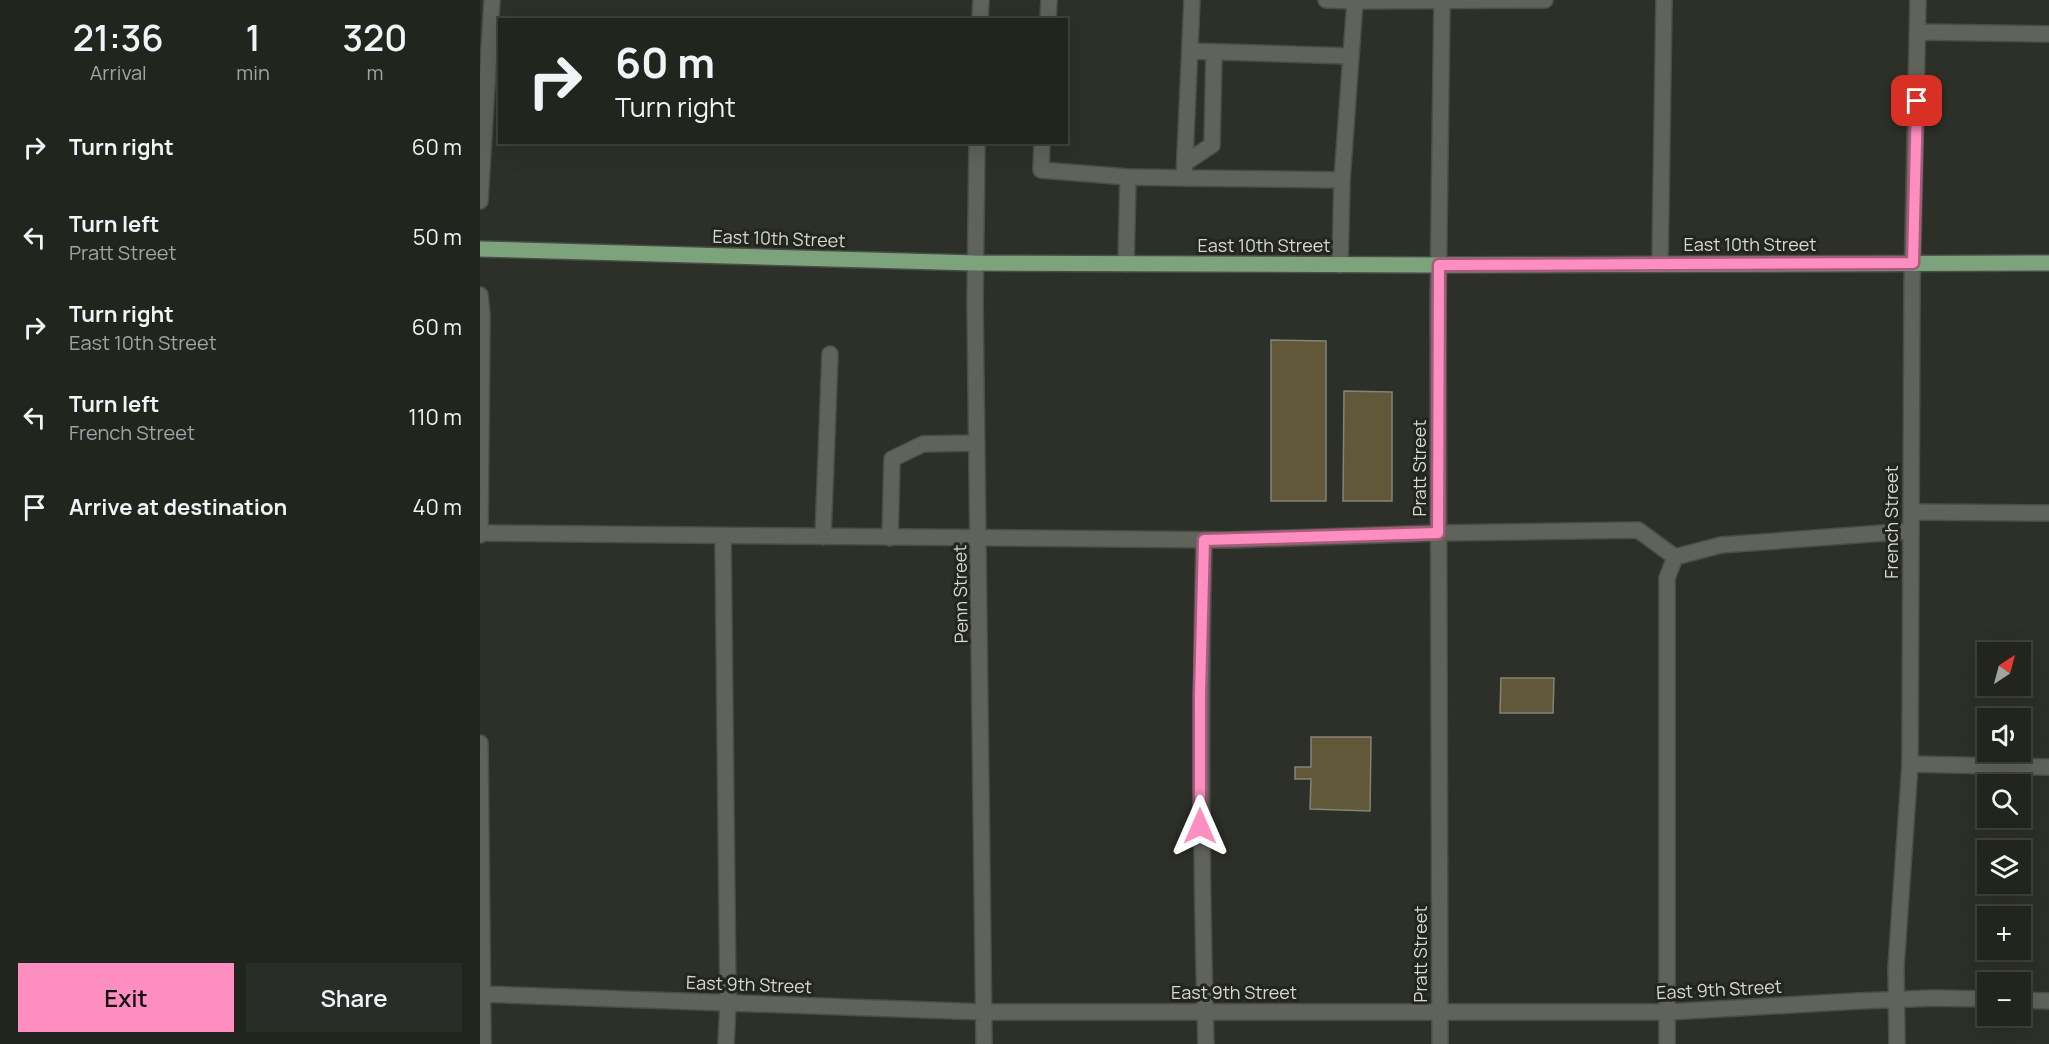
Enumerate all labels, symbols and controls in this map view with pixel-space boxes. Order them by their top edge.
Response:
text: 21:36 [73,13,164,62]
text: 1 [246,13,261,62]
text: 320 [343,13,407,62]
text: 60 m [615,33,715,91]
icon: right [516,42,594,120]
text: Arrival [90,59,147,86]
text: min [236,59,270,86]
text: m [366,59,383,86]
pin [1891,75,1942,126]
icon: arrive [1900,84,1933,117]
text: Turn right [615,88,736,125]
icon: right [18,131,51,164]
text: Turn right [69,132,174,162]
text: 60 m [412,132,462,162]
text: Turn left [69,209,159,239]
icon: left [18,221,51,254]
text: 50 m [413,222,462,252]
street label: East 10th Street [712,224,846,252]
street label: East 10th Street [1684,232,1816,256]
street label: East 10th Street [1198,233,1330,257]
text: Pratt Street [69,239,177,266]
text: Turn right [69,299,174,329]
icon: right [18,311,51,344]
text: 60 m [412,312,462,342]
text: East 10th Street [69,329,217,356]
text: Turn left [69,389,159,419]
icon: left [18,401,51,434]
text: 110 m [408,402,462,432]
text: French Street [69,419,195,446]
street label: Pratt Street [1407,420,1431,516]
street label: French Street [1879,465,1903,579]
icon: arrive [18,491,51,524]
text: Arrive at destination [69,492,287,522]
text: 40 m [413,492,462,522]
street label: Penn Street [947,544,973,644]
north arrow [1977,642,2031,696]
map controls [1977,642,2031,1026]
button: sound [1977,708,2031,762]
button: search [1977,774,2031,828]
position arrow [1168,794,1232,858]
button: layers [1977,840,2031,894]
street label: Pratt Street [1408,906,1432,1002]
button: + [1977,906,2031,960]
button: Exit [18,963,234,1032]
button: Share [246,963,462,1032]
street label: East 9th Street [686,970,812,998]
button: − [1977,972,2031,1026]
street label: East 9th Street [1655,974,1783,1004]
street label: East 9th Street [1171,980,1297,1004]

